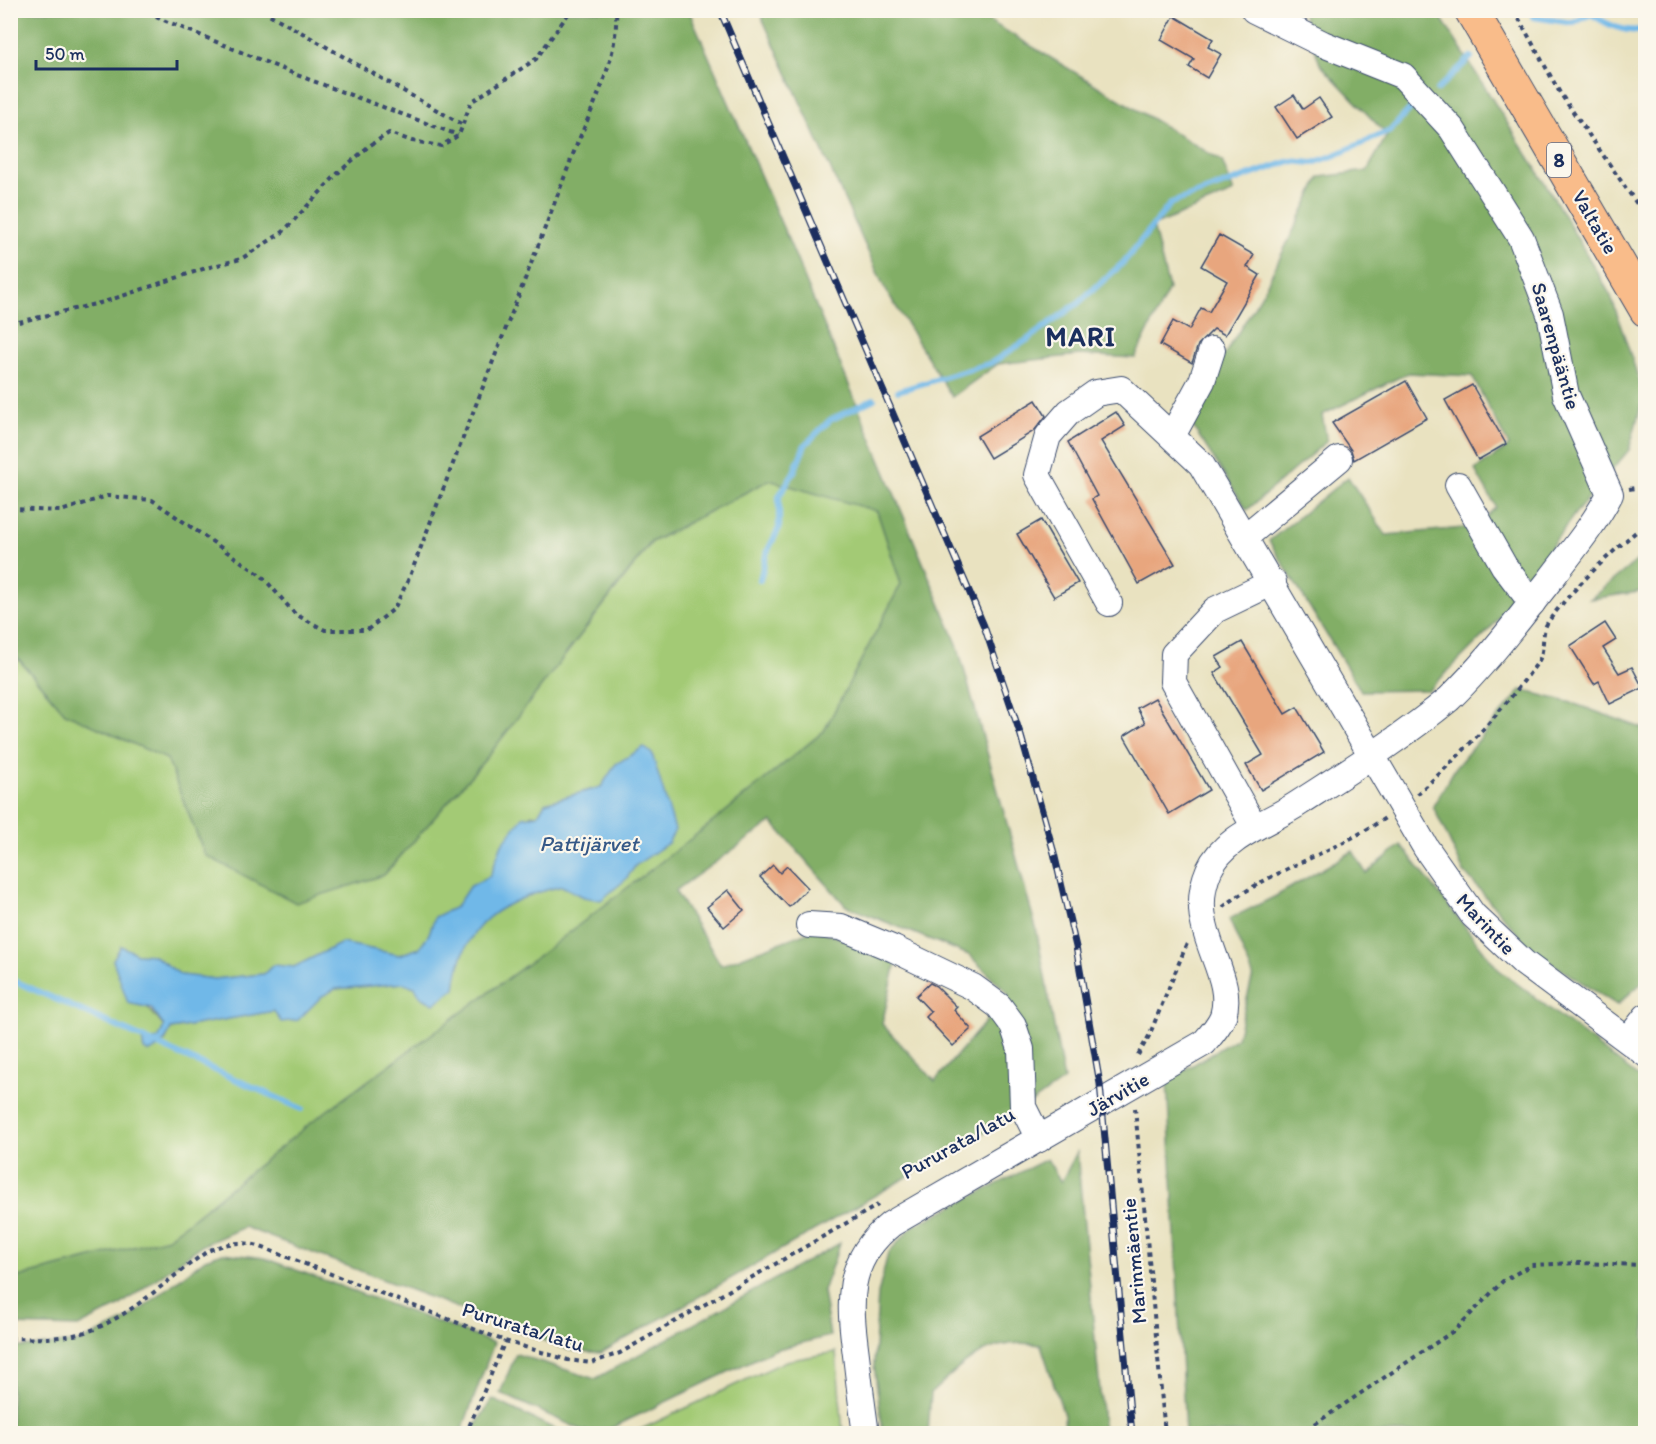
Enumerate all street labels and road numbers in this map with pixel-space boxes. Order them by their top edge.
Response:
road number: 8 [1547,143,1571,177]
street label: Valtatie [1567,185,1624,258]
street label: Saarenpääntie [1526,280,1587,412]
street label: Marintie [1451,887,1521,960]
street label: Järvitie [1082,1066,1153,1121]
street label: Pururata/latu [897,1101,1019,1184]
street label: Marinmäentie [1116,1197,1151,1325]
street label: Pururata/latu [459,1296,587,1357]

